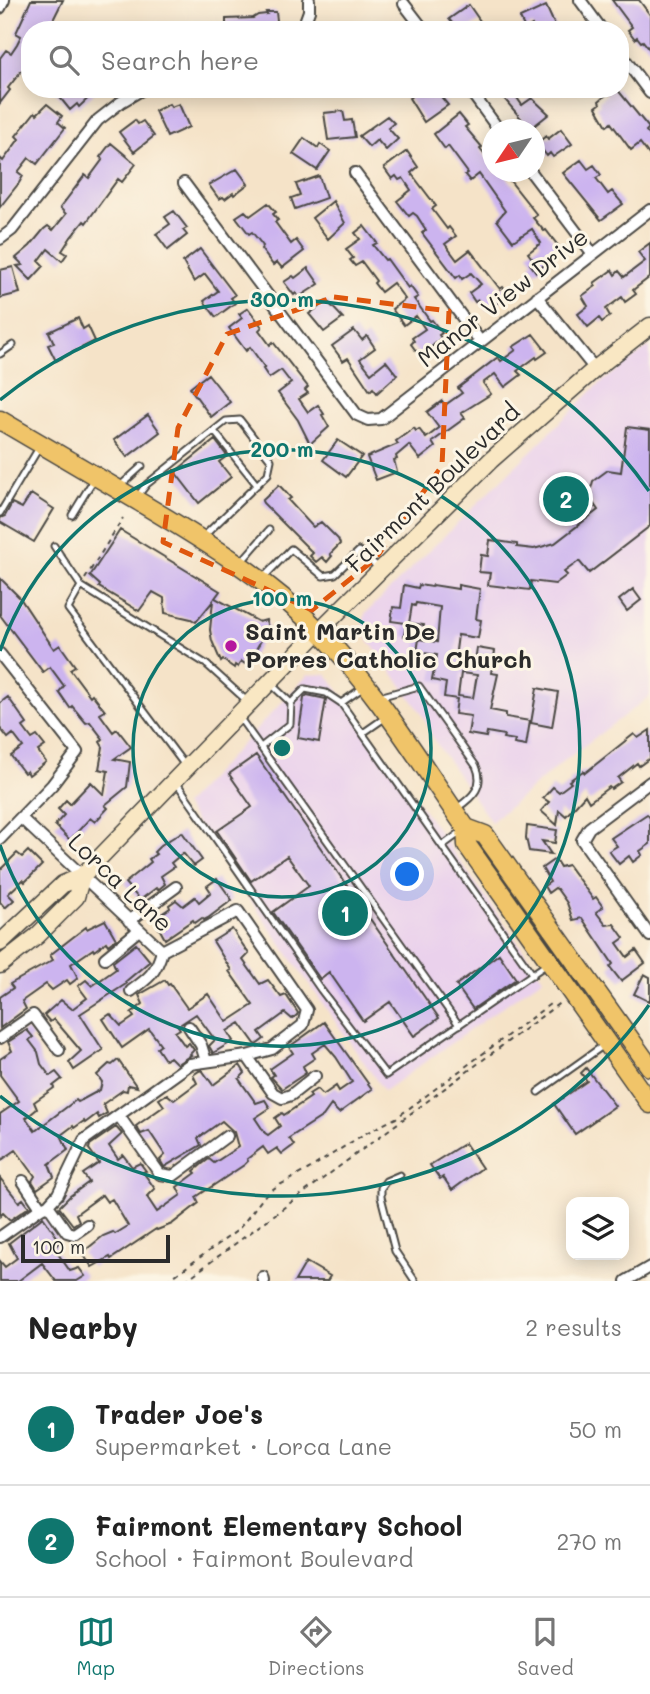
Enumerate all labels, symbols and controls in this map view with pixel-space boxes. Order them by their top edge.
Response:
search box [21,21,629,98]
icon: search [45,41,83,79]
text: Search here [101,43,259,77]
north arrow [482,119,545,182]
street label: Manor View Drive [410,220,594,373]
text: 300 m [250,285,314,312]
street label: Fairmont Boulevard [338,396,526,578]
text: 200 m [251,435,313,462]
pin: 2 [543,473,589,525]
text: 100 m [252,584,312,611]
place label: Saint Martin De Porres Catholic Church [245,615,532,674]
marker: Saint Martin De Porres Catholic Church [223,638,239,654]
centre of rings [270,736,294,760]
street label: Lorca Lane [62,826,180,938]
your location [390,857,424,891]
pin: 1 [322,887,368,939]
map controls [566,1197,629,1260]
button: layers [566,1197,629,1260]
scale bar [21,1232,170,1264]
text: 100 m [32,1234,85,1259]
text: Nearby [28,1307,138,1347]
text: 2 results [525,1312,622,1342]
text: Trader Joe's [95,1397,263,1431]
text: 1 [46,1414,56,1444]
text: 50 m [569,1414,622,1444]
text: Supermarket · Lorca Lane [95,1431,392,1461]
text: Fairmont Elementary School [95,1509,462,1543]
text: 2 [45,1526,57,1556]
text: 270 m [557,1526,622,1556]
text: School · Fairmont Boulevard [95,1543,413,1573]
tab: Map [76,1613,115,1680]
tab: Directions [268,1613,364,1680]
tab: Saved [517,1613,574,1680]

